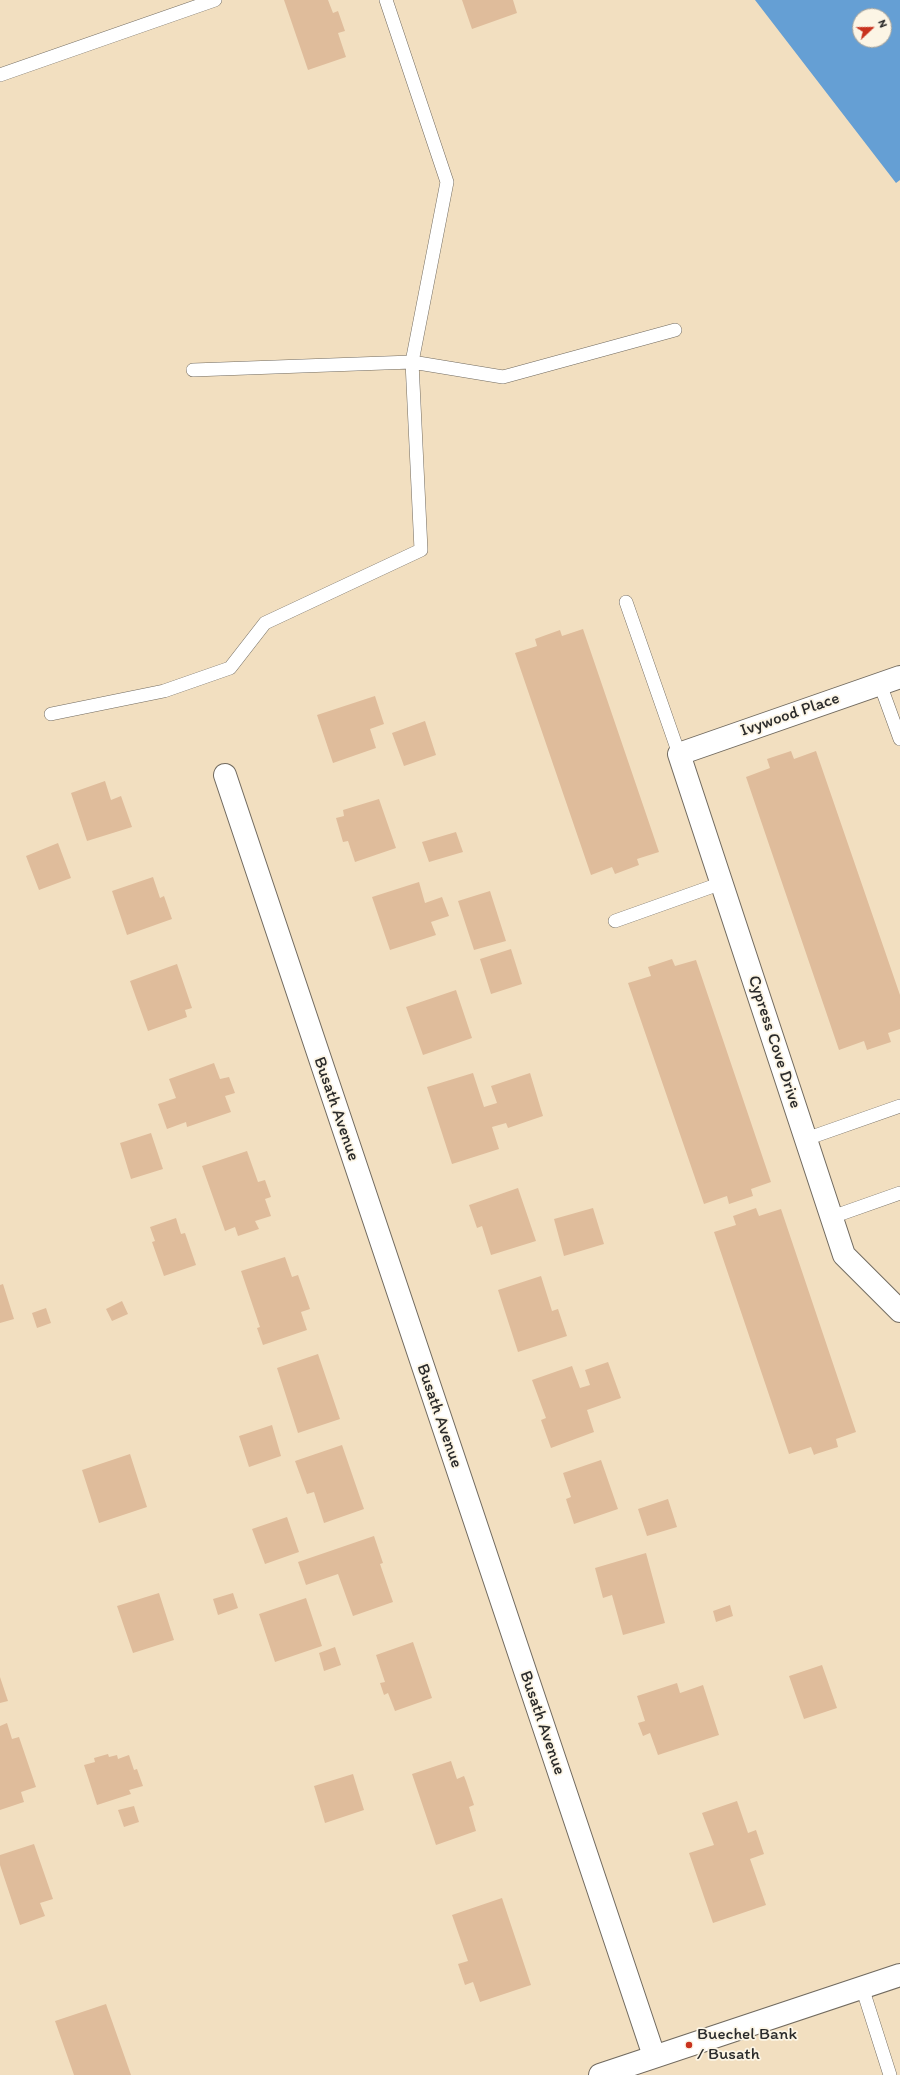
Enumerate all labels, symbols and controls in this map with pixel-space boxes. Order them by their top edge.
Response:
north arrow [852,8,892,48]
text: N [875,18,890,30]
street label: Ivywood Place [738,689,842,741]
street label: Cypress Cove Drive [743,973,805,1111]
street label: Busath Avenue [309,1054,363,1164]
street label: Busath Avenue [412,1361,466,1471]
street label: Busath Avenue [515,1668,569,1778]
place label: Buechel Bank / Busath [697,2025,797,2065]
marker: Buechel Bank / Busath [684,2040,694,2050]

